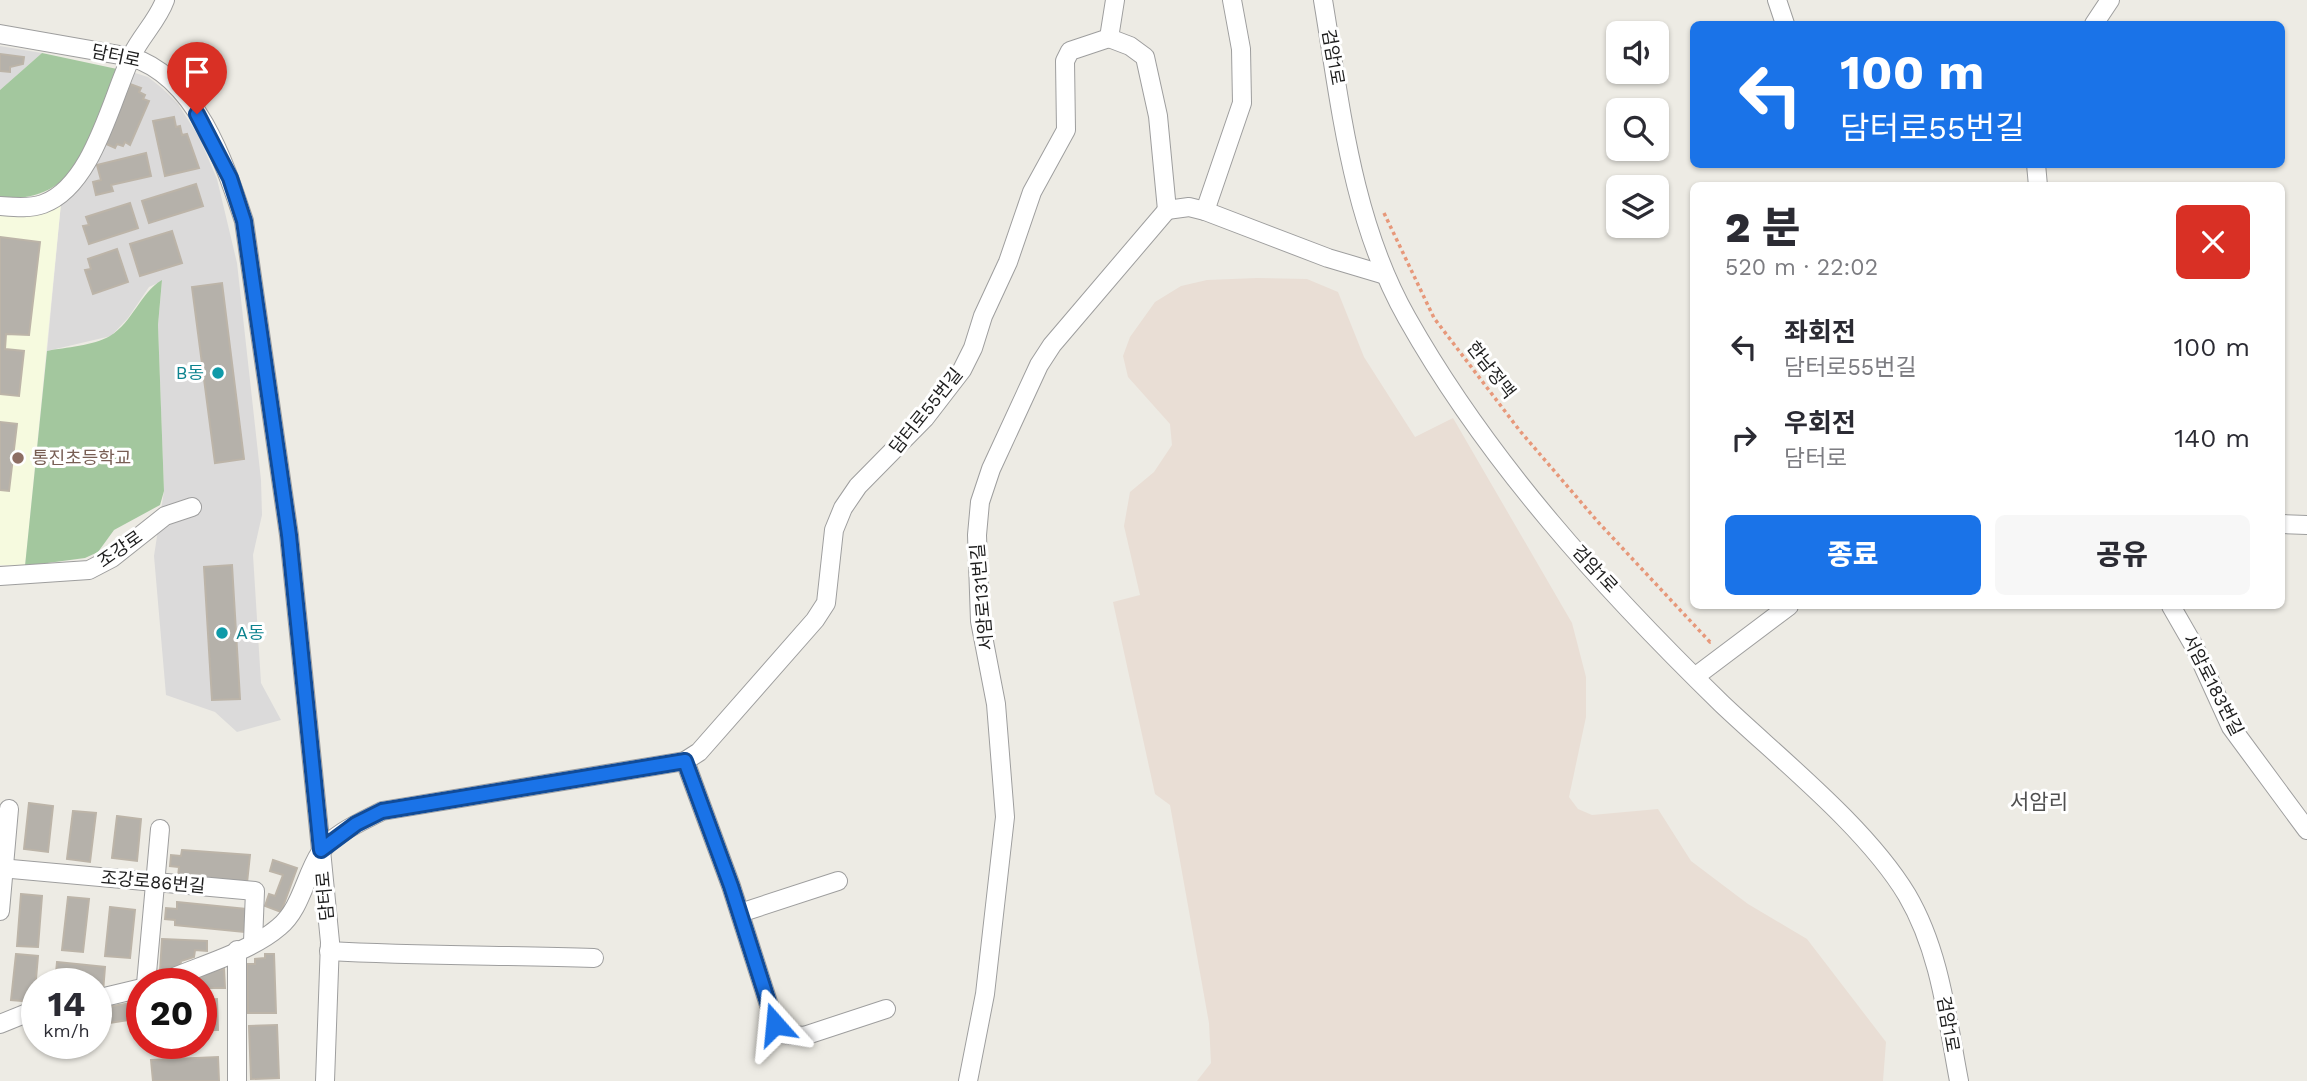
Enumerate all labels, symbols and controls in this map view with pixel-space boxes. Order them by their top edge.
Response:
map controls [1606,21,1669,238]
button: sound [1606,21,1669,84]
street label: 검암1로 [1318,27,1349,87]
street label: 담터로 [90,40,143,71]
pin [167,42,227,114]
text: 100 m [1840,43,1984,101]
icon: left [1725,49,1816,140]
icon: arrive [178,53,216,91]
button: search [1606,98,1669,161]
text: 담터로55번길 [1840,109,2024,147]
button: layers [1606,175,1669,238]
text: 2 분 [1725,203,1800,252]
button: close [2176,205,2250,279]
text: 520 m · 22:02 [1725,254,1878,281]
text: 좌회전 [1784,317,1856,347]
icon: left [1725,328,1763,366]
text: 100 m [2174,332,2250,362]
street label: 한남정맥 [1463,337,1520,402]
text: 담터로55번길 [1784,354,1917,381]
place label: B동 [176,362,204,383]
street label: 담터로55번길 [885,364,966,458]
marker: B동 [210,365,226,381]
text: 우회전 [1784,408,1856,438]
icon: right [1725,419,1763,457]
text: 140 m [2174,423,2250,453]
text: 담터로 [1784,445,1847,472]
place label: 통진초등학교 [32,447,131,468]
marker: 통진초등학교 [10,450,26,466]
button: 종료 [1725,515,1981,595]
button: 공유 [1995,515,2250,595]
street label: 조강로 [93,526,146,571]
street label: 검암1로 [1568,541,1622,597]
street label: 서암로131번길 [966,543,997,651]
place label: A동 [236,622,264,643]
marker: A동 [214,625,230,641]
street label: 서암로183번길 [2179,631,2248,739]
district label: 서암리 [2010,789,2068,814]
street label: 조강로86번길 [100,866,206,897]
street label: 담터로 [312,870,337,922]
speed limit sign: 20 [126,968,217,1059]
text: 14 [48,983,85,1025]
position arrow [738,987,812,1061]
street label: 검암1로 [1933,994,1964,1054]
text: km/h [43,1020,90,1041]

